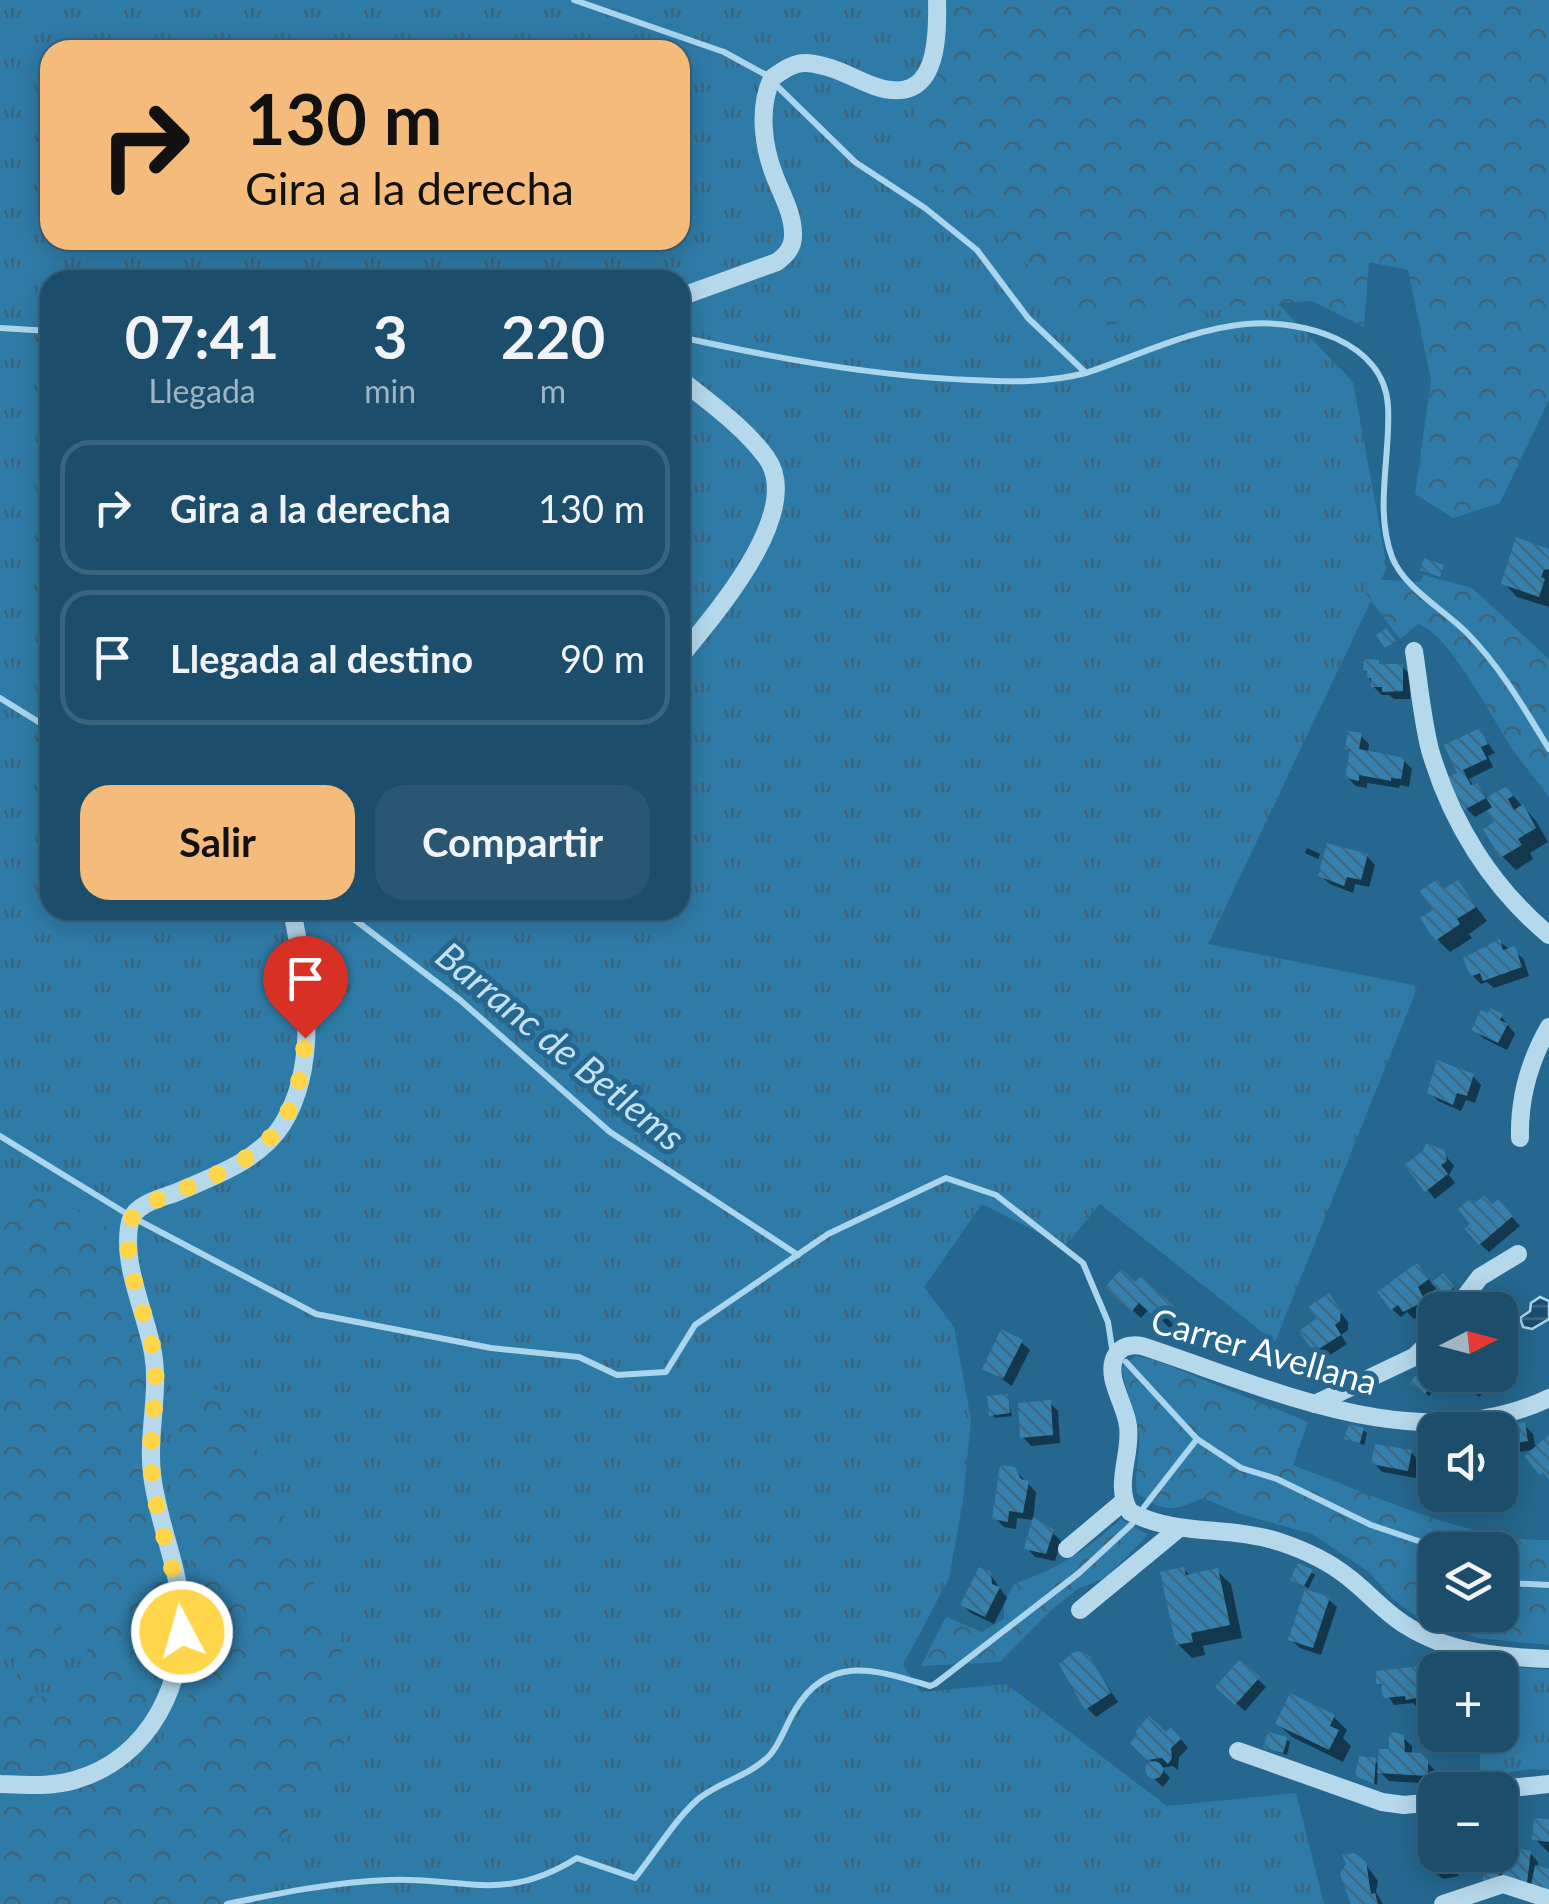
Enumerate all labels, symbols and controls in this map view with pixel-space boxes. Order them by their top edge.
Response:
text: 130 m [245,76,442,160]
icon: right [80,80,210,210]
text: Gira a la derecha [245,161,574,215]
text: 07:41 [125,300,279,372]
text: 3 [373,300,408,372]
text: 220 [501,300,605,372]
text: Llegada [148,371,256,410]
text: min [364,371,416,410]
text: m [540,371,566,410]
icon: right [85,480,140,535]
text: Gira a la derecha [170,485,451,531]
text: 130 m [538,485,645,531]
icon: arrive [85,630,140,685]
text: Llegada al destino [170,635,473,681]
text: 90 m [560,635,645,681]
button: Salir [80,785,355,900]
button: Compartir [375,785,650,900]
water label: Barranc de Betlems [428,931,695,1160]
pin [263,936,348,1039]
icon: arrive [278,951,333,1006]
north arrow [1418,1292,1518,1392]
map controls [1418,1292,1518,1872]
street label: Carrer Avellana [1147,1298,1382,1402]
button: sound [1418,1412,1518,1512]
button: layers [1418,1532,1518,1632]
position arrow [130,1580,234,1684]
button: + [1418,1652,1518,1752]
button: − [1418,1772,1518,1872]

